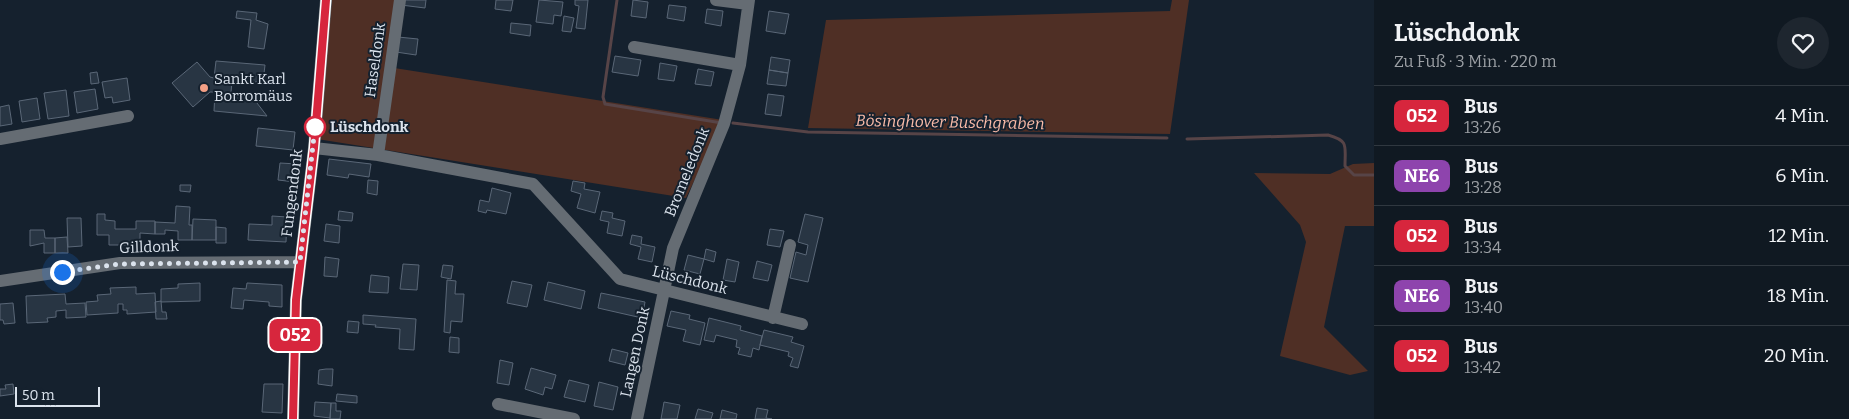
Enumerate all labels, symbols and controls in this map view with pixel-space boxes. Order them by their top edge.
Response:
button: heart [1777,17,1829,69]
text: Lüschdonk [1394,19,1520,47]
street label: Haseldonk [361,21,389,98]
text: Zu Fuß · 3 Min. · 220 m [1394,52,1556,71]
place label: Sankt Karl Borromäus [214,70,292,105]
marker: Sankt Karl Borromäus [198,82,210,94]
text: Bus [1464,95,1498,118]
text: 4 Min. [1775,104,1829,127]
text: 052 [1406,105,1437,127]
water label: Bösinghover Buschgraben [855,111,1045,133]
marker: Lüschdonk [304,116,326,138]
place label: Lüschdonk [330,118,409,136]
text: 13:26 [1464,118,1501,137]
street label: Bromeledonk [661,124,713,219]
street label: Fungendonk [278,148,306,238]
text: Bus [1465,155,1498,178]
text: 6 Min. [1775,164,1829,187]
text: NE6 [1404,165,1440,187]
text: 13:28 [1465,178,1502,197]
text: Bus [1464,215,1498,238]
text: 12 Min. [1768,224,1829,247]
text: 052 [1406,225,1437,247]
street label: Gilldonk [119,237,180,257]
text: 13:34 [1464,238,1501,257]
your location [50,260,75,285]
street label: Lüschdonk [651,262,730,298]
text: Bus [1465,275,1498,298]
text: 18 Min. [1767,284,1829,307]
text: NE6 [1404,285,1440,307]
text: 13:40 [1465,298,1503,317]
street label: Langen Donk [617,305,653,399]
line badge: 052 [266,319,324,351]
text: 052 [279,324,311,346]
text: Bus [1464,335,1498,358]
text: 20 Min. [1764,344,1829,367]
text: 052 [1406,345,1437,367]
text: 13:42 [1464,358,1501,377]
scale bar [15,384,100,407]
text: 50 m [22,387,55,404]

